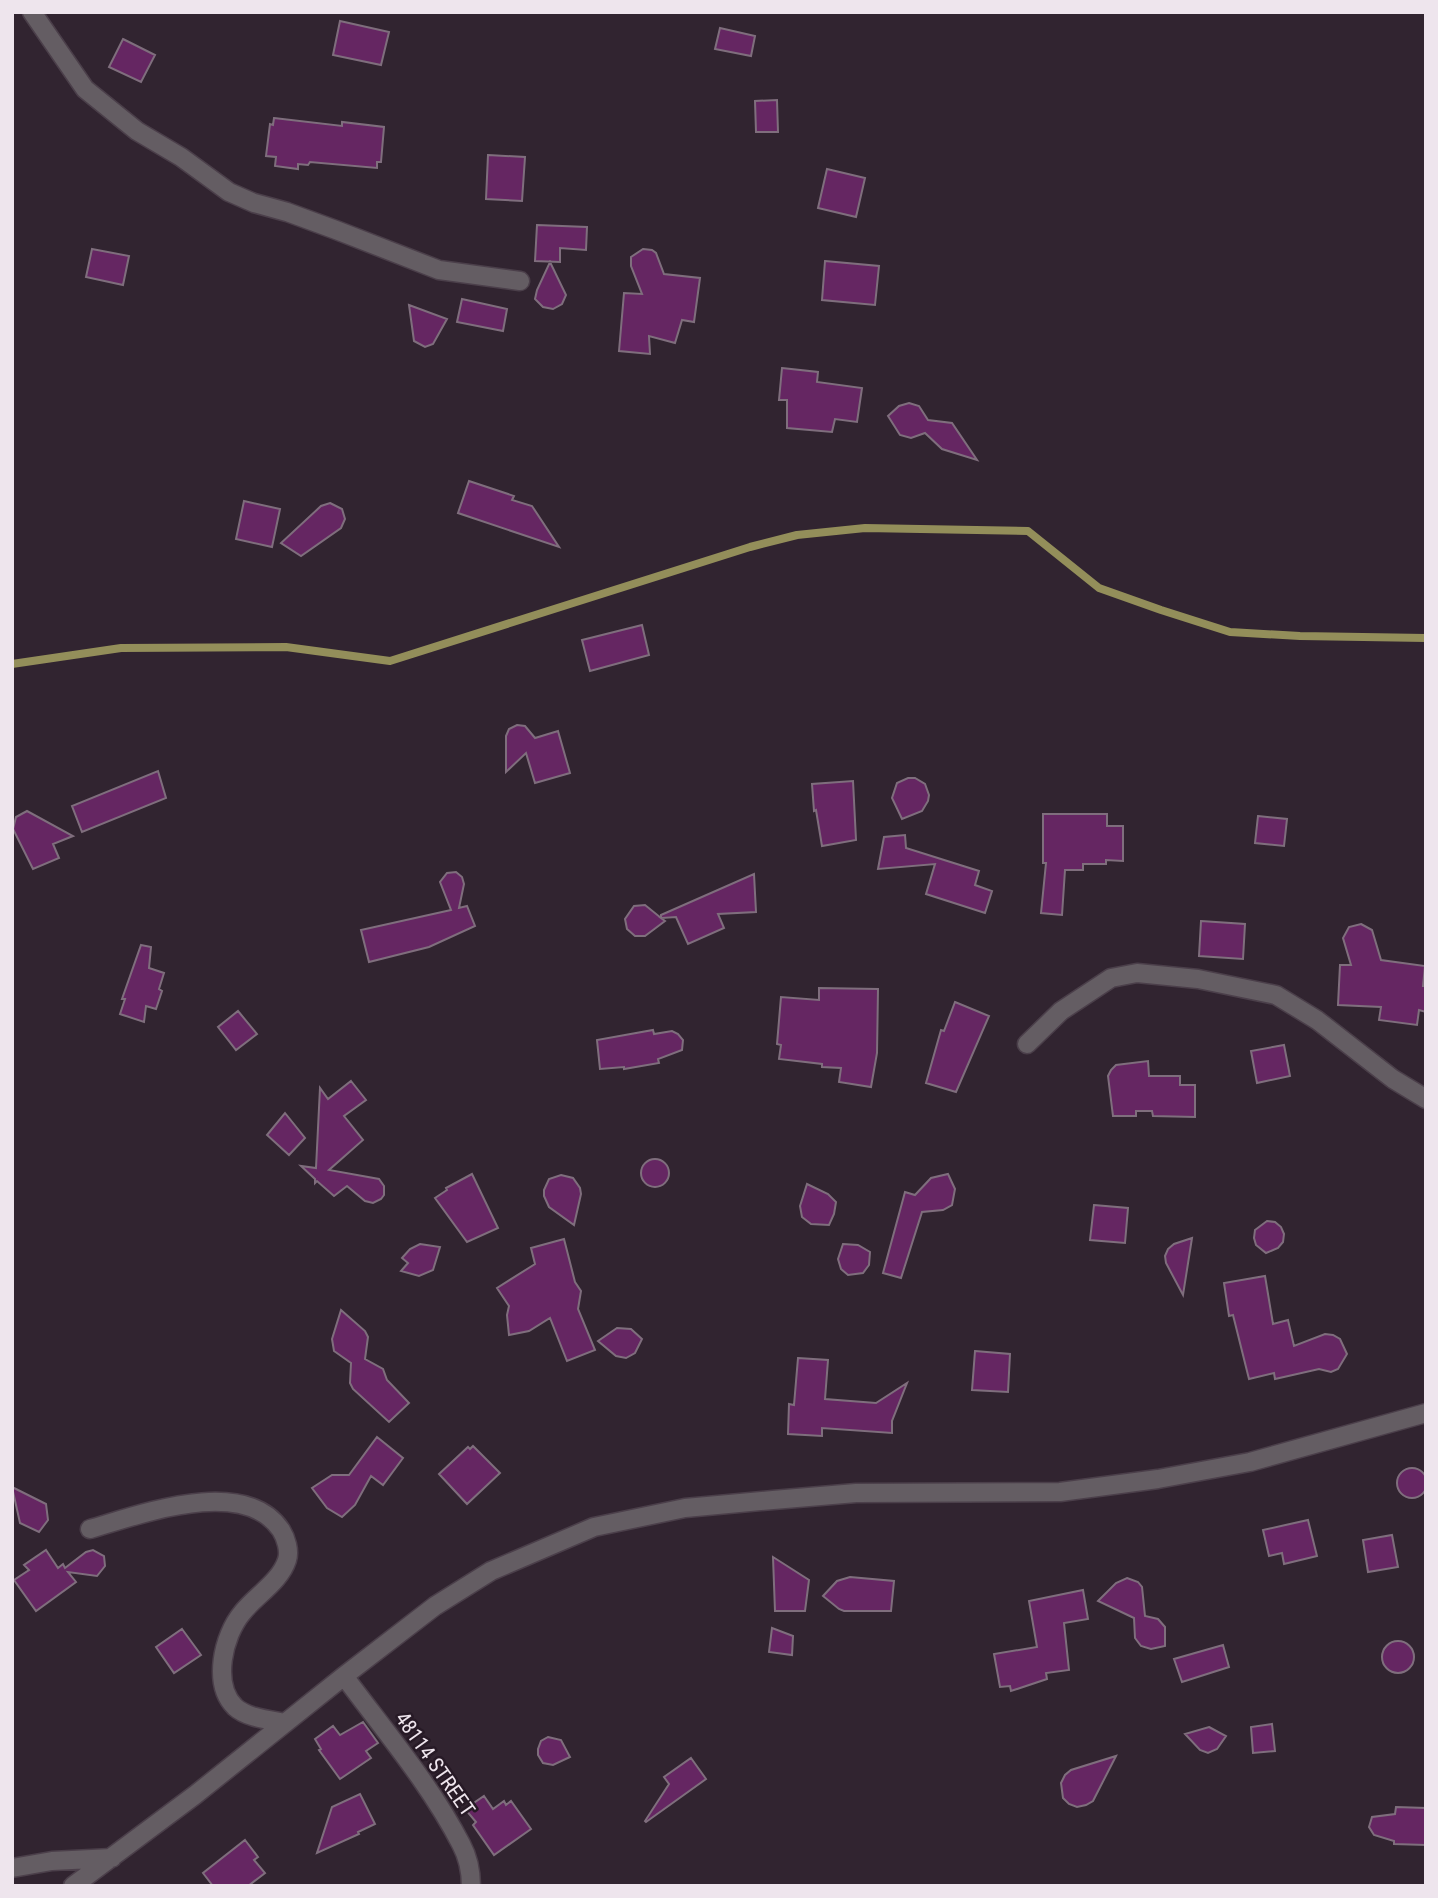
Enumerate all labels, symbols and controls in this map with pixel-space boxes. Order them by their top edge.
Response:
street label: 48114 STREET [390,1707,480,1821]

